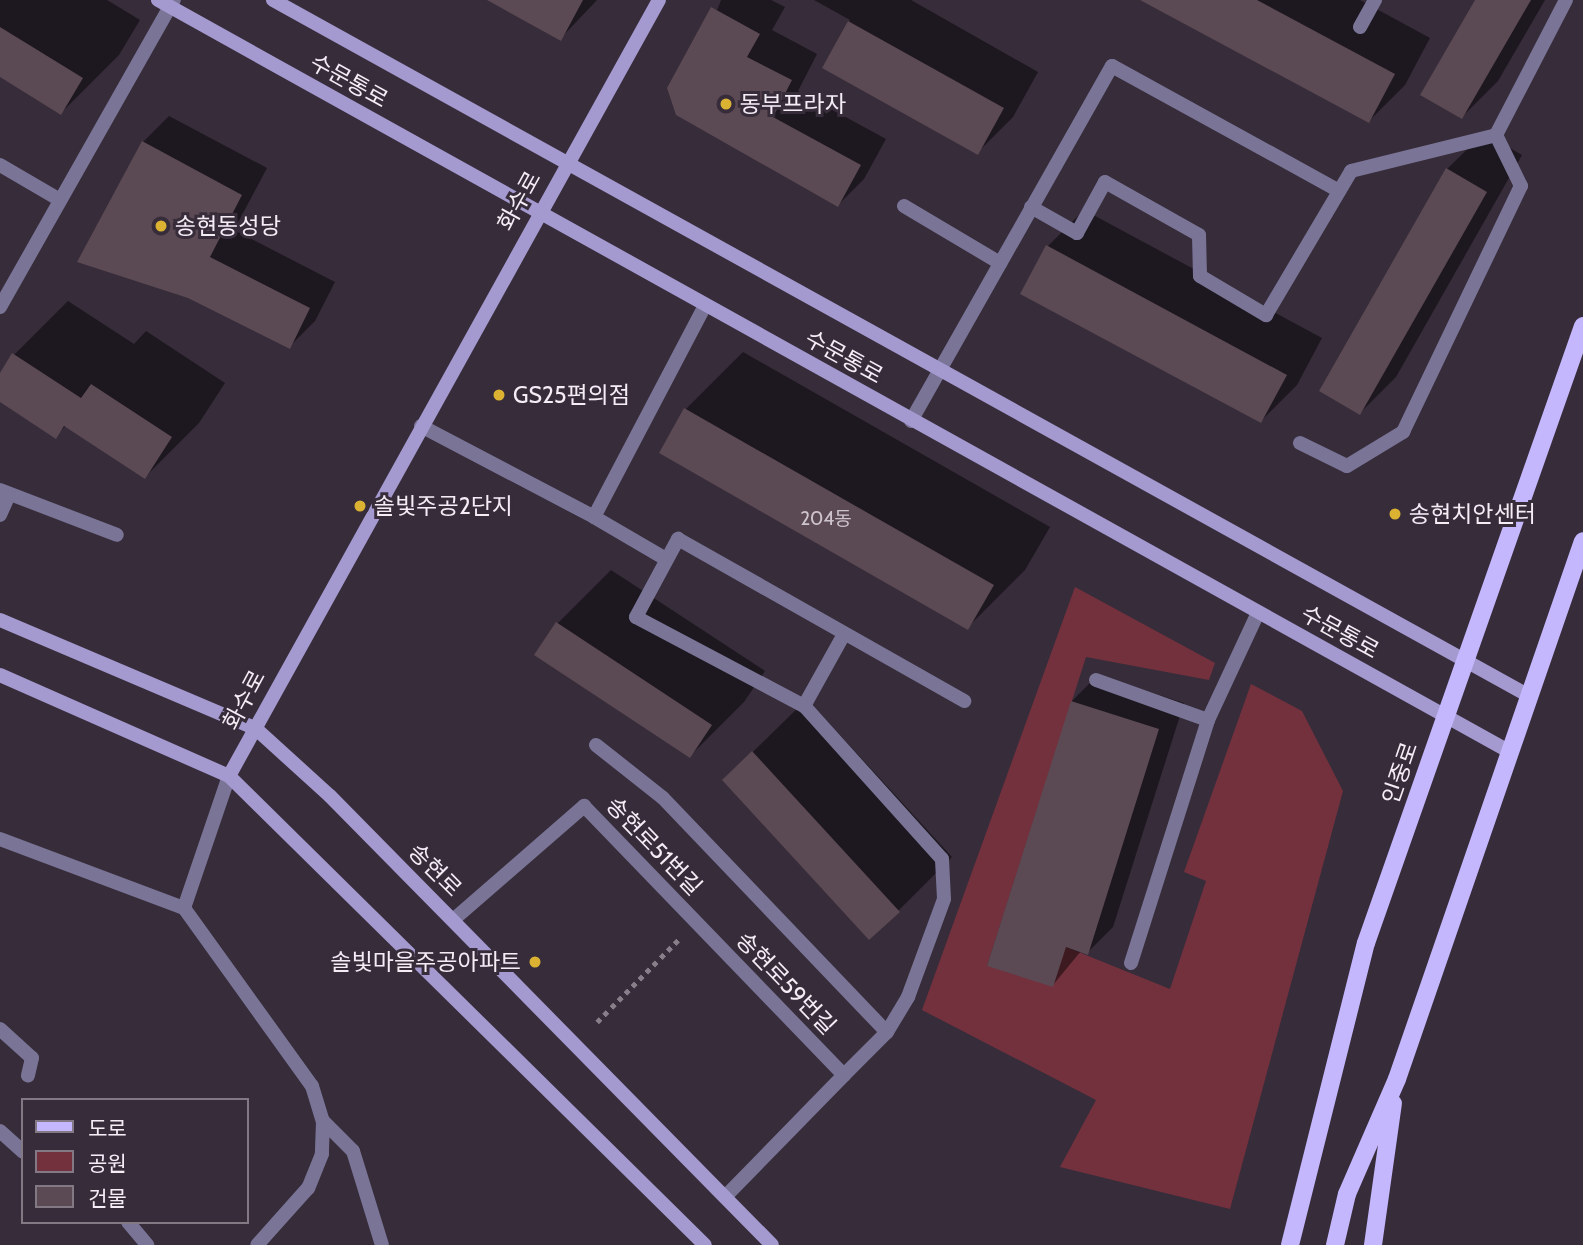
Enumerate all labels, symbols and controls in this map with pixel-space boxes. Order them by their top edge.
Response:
street label: 수문통로 [305,48,393,114]
place label: 동부프라자 [740,90,846,118]
marker: 동부프라자 [718,96,734,112]
street label: 화수로 [492,167,546,235]
place label: 송현동성당 [175,212,281,240]
marker: 송현동성당 [153,218,169,234]
street label: 수문통로 [800,324,888,390]
place label: GS25편의점 [513,381,630,409]
marker: GS25편의점 [491,387,507,403]
place label: 솔빛주공2단지 [374,492,513,520]
marker: 솔빛주공2단지 [352,498,368,514]
place label: 송현치안센터 [1409,500,1536,528]
marker: 송현치안센터 [1387,506,1403,522]
house number: 204동 [800,508,852,530]
street label: 수문통로 [1296,599,1384,665]
street label: 화수로 [217,665,271,735]
street label: 인중로 [1377,738,1423,808]
street label: 송현로51번길 [600,791,708,901]
street label: 송현로 [403,838,467,902]
street label: 송현로59번길 [730,926,842,1040]
place label: 솔빛마을주공아파트 [331,948,521,976]
marker: 솔빛마을주공아파트 [527,954,543,970]
legend [21,1098,248,1224]
text: 도로 [88,1116,127,1141]
text: 공원 [88,1151,127,1176]
text: 건물 [88,1186,127,1211]

